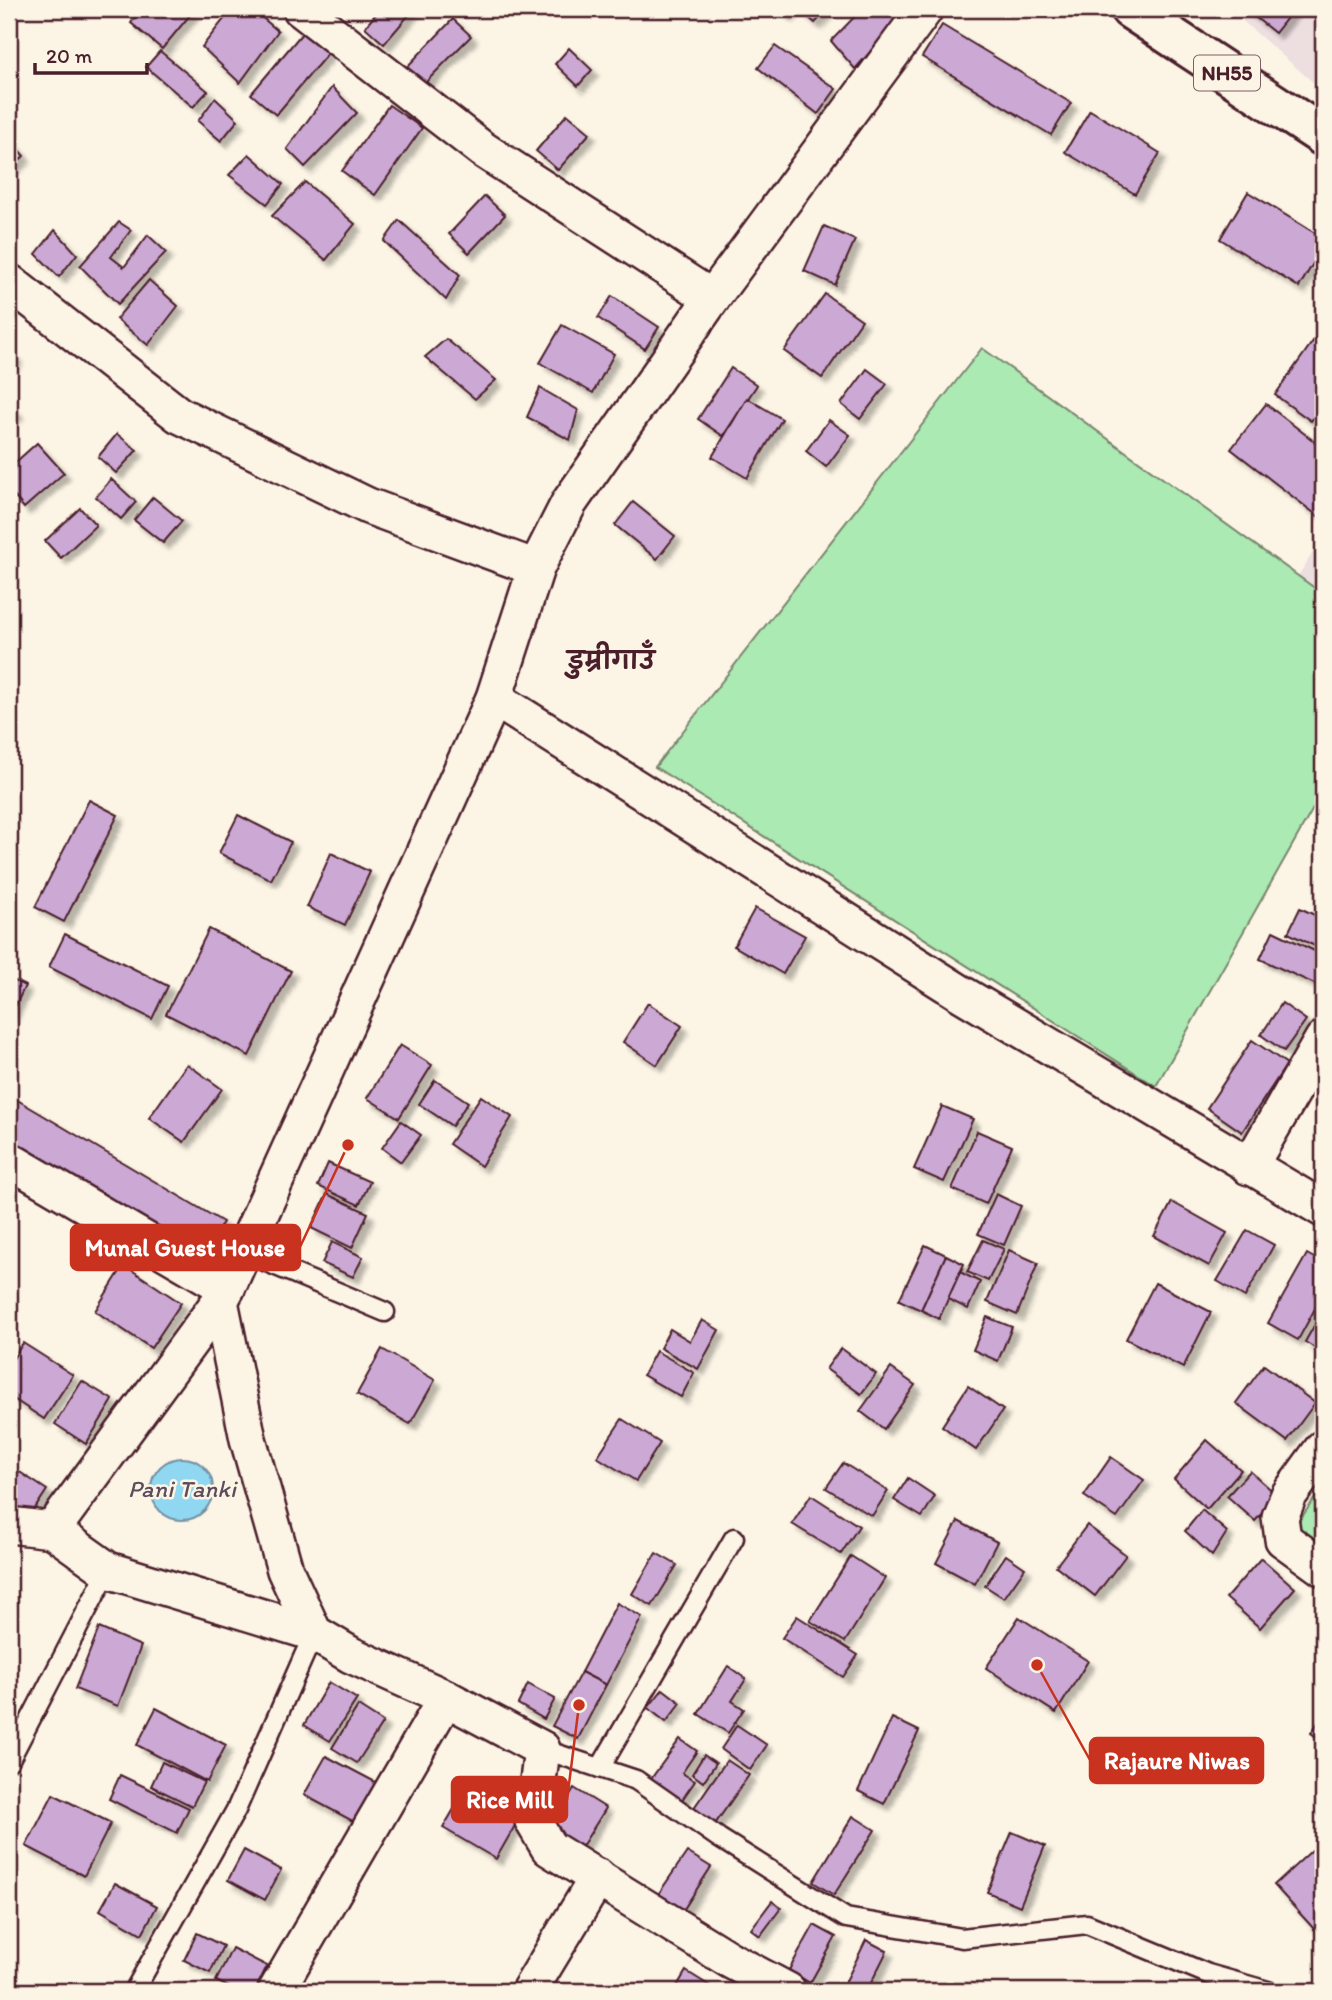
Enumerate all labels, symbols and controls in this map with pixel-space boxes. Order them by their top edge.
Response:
scale bar [35,32,147,76]
text: 20 m [46,43,93,68]
road number: NH55 [1194,56,1260,90]
district label: डुम्रीगाउँ [564,639,657,679]
callout: Munal Guest House [71,1225,300,1270]
text: Munal Guest House [85,1233,285,1262]
water label: Pani Tanki [128,1474,239,1503]
callout: Rajaure Niwas [1090,1738,1263,1783]
text: Rajaure Niwas [1104,1746,1250,1776]
callout: Rice Mill [452,1777,567,1822]
text: Rice Mill [466,1785,554,1814]

